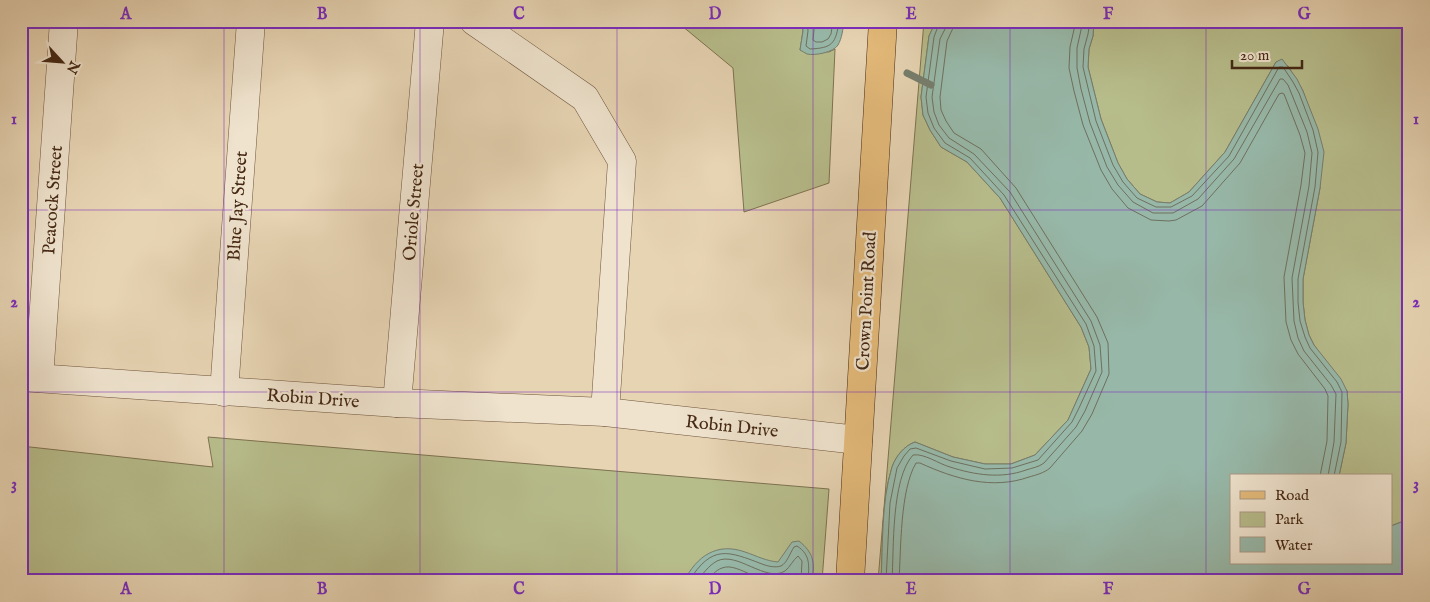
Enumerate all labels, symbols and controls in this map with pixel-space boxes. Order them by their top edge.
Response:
text: A [120,5,133,25]
text: B [317,5,328,25]
text: C [513,5,525,25]
text: D [709,5,722,25]
text: E [905,5,917,25]
text: F [1103,5,1114,25]
text: G [1298,5,1311,25]
north arrow [38,38,88,88]
scale bar [1232,38,1302,70]
text: 20 m [1240,46,1270,65]
text: N [62,57,84,77]
text: 1 [11,110,17,130]
text: 1 [1413,110,1419,130]
street label: Peacock Street [38,145,69,256]
street label: Blue Jay Street [223,150,254,262]
street label: Oriole Street [399,162,430,262]
street label: Crown Point Road [852,231,883,371]
text: 2 [10,293,18,313]
text: 2 [1412,293,1420,313]
street label: Robin Drive [266,385,360,414]
street label: Robin Drive [684,411,779,444]
legend [1230,474,1392,564]
text: 3 [11,475,17,495]
text: 3 [1413,475,1419,495]
text: Road [1275,486,1310,505]
text: Park [1275,510,1305,529]
text: Water [1275,536,1313,555]
text: A [120,580,133,600]
text: B [317,580,328,600]
text: C [513,580,525,600]
text: D [709,580,722,600]
text: E [905,580,917,600]
text: F [1103,580,1114,600]
text: G [1298,580,1311,600]

